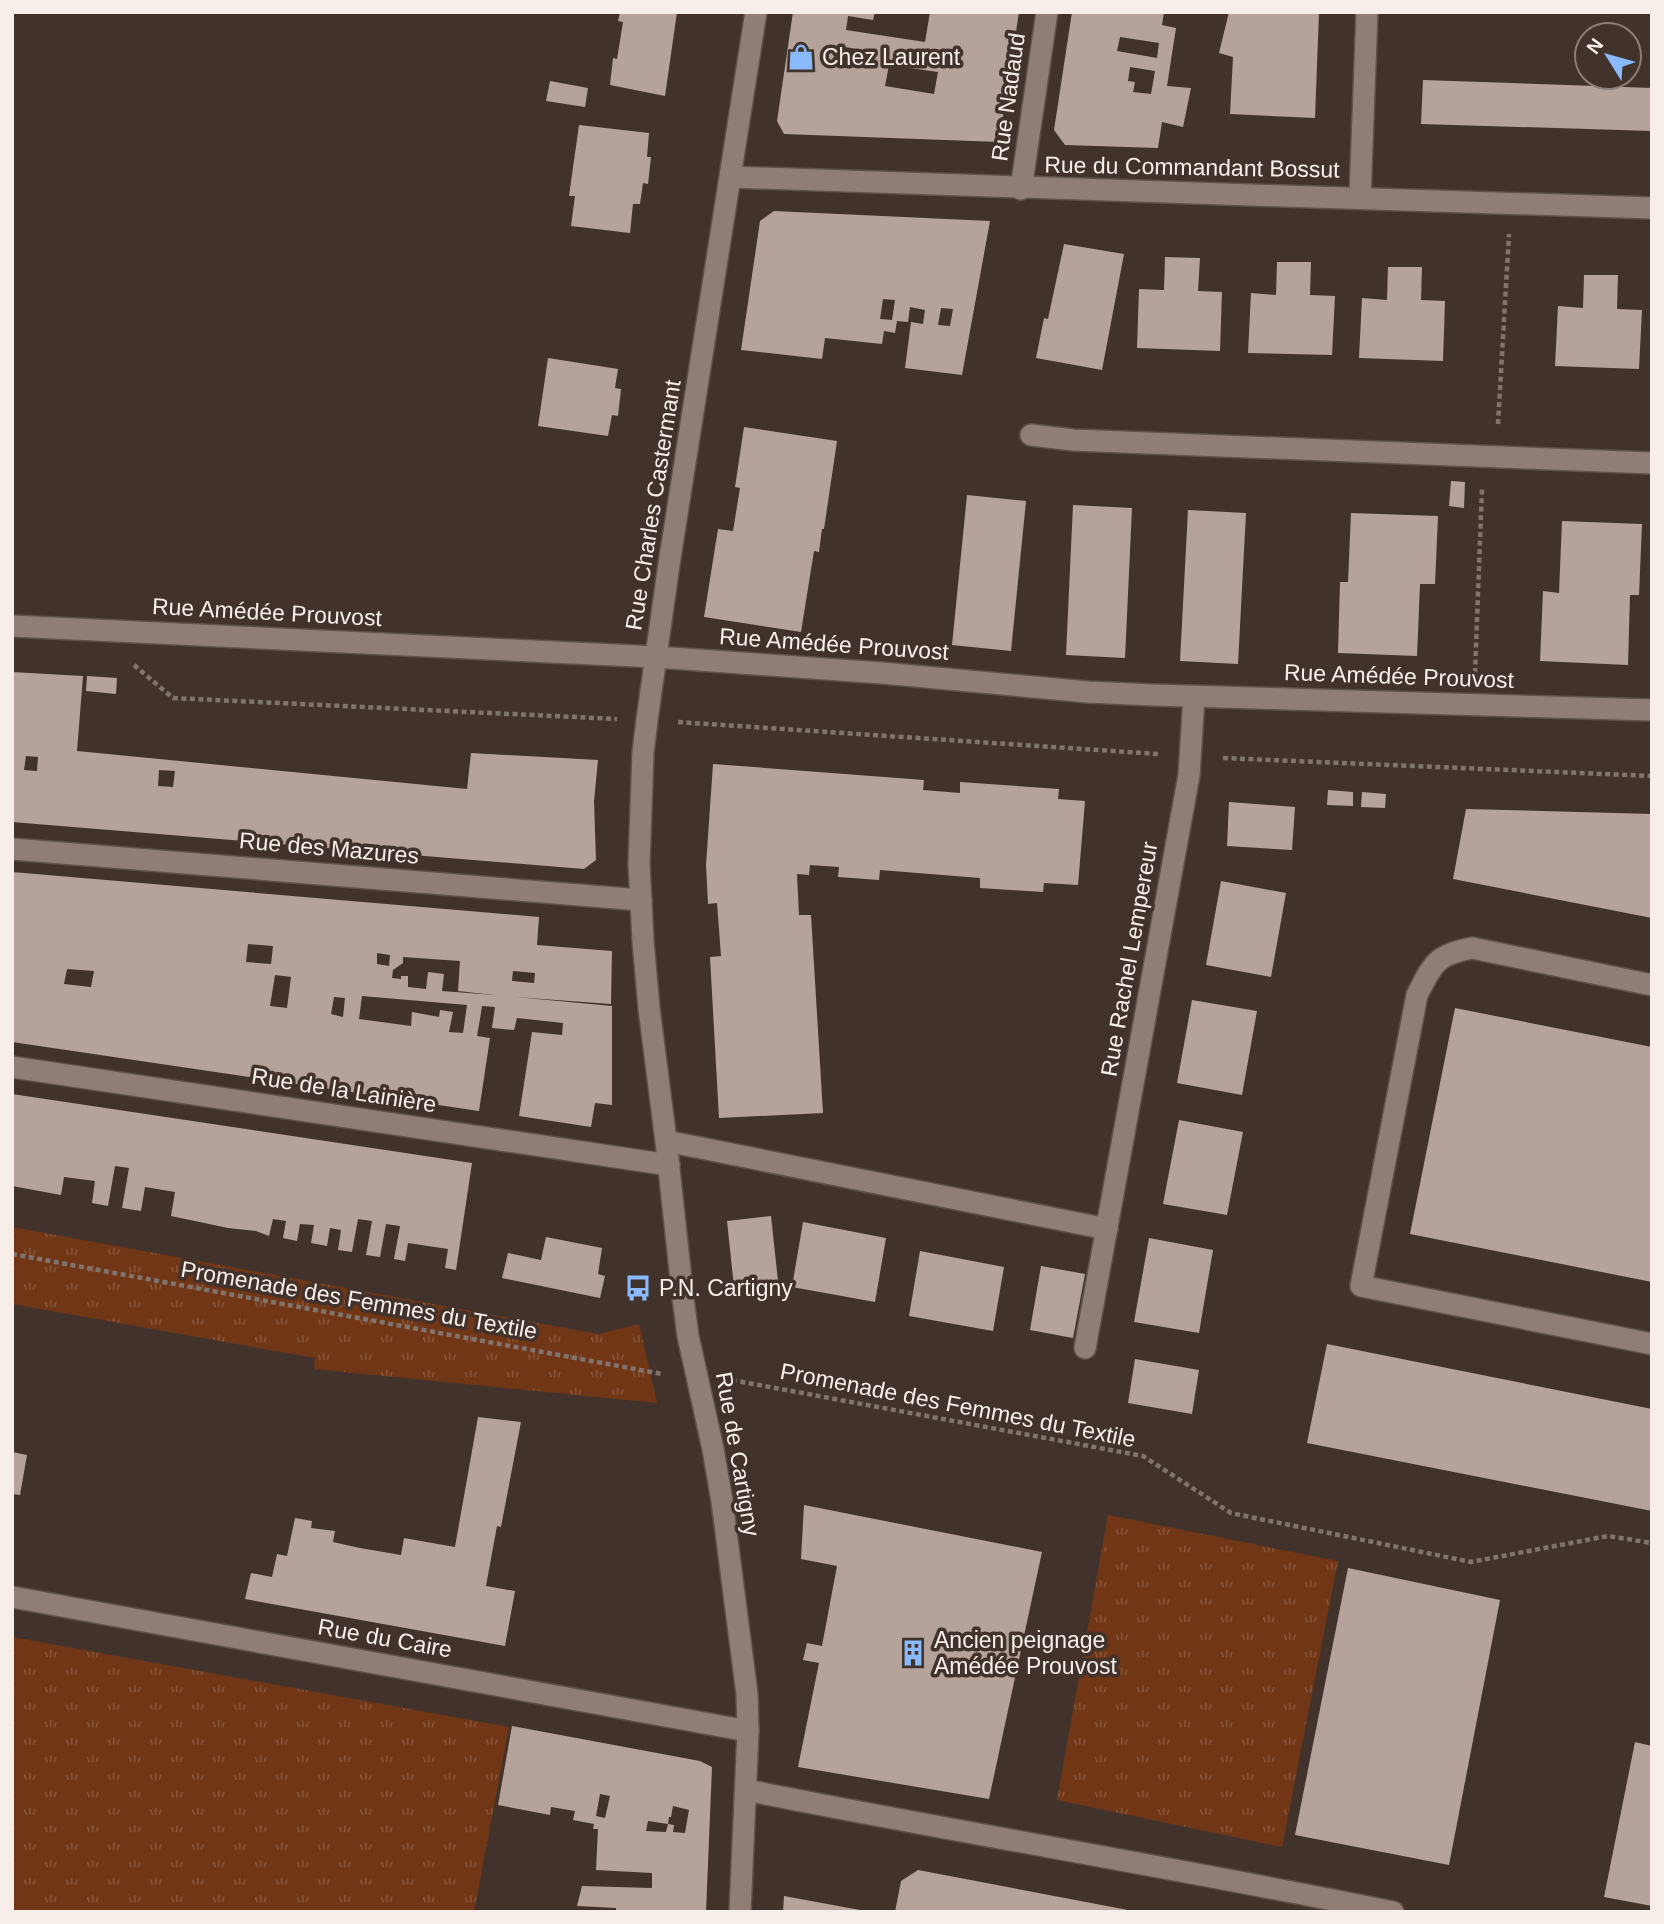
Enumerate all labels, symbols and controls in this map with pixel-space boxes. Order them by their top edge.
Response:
north arrow [1573,21,1643,91]
street label: Rue Nadaud [986,31,1030,163]
text: N [1582,34,1607,58]
shop icon: Chez Laurent [786,42,816,72]
place label: Chez Laurent [822,44,961,70]
street label: Rue du Commandant Bossut [1044,151,1340,183]
street label: Rue Charles Castermant [620,377,686,632]
street label: Rue Amédée Prouvost [151,593,383,631]
street label: Rue Amédée Prouvost [718,623,950,665]
street label: Rue Amédée Prouvost [1284,659,1515,693]
street label: Rue des Mazures [238,827,420,869]
street label: Rue Rachel Lempereur [1096,839,1163,1078]
street label: Rue de la Lainière [250,1063,438,1117]
street label: Promenade des Femmes du Textile [179,1256,539,1344]
bus stop icon: P.N. Cartigny [623,1273,653,1303]
place label: P.N. Cartigny [659,1275,793,1301]
street label: Promenade des Femmes du Textile [778,1358,1138,1452]
street label: Rue de Cartigny [711,1370,765,1539]
street label: Rue du Caire [316,1613,454,1663]
place label: Ancien peignage Amédée Prouvost [934,1627,1117,1679]
building icon: Ancien peignage Amédée Prouvost [898,1638,928,1668]

